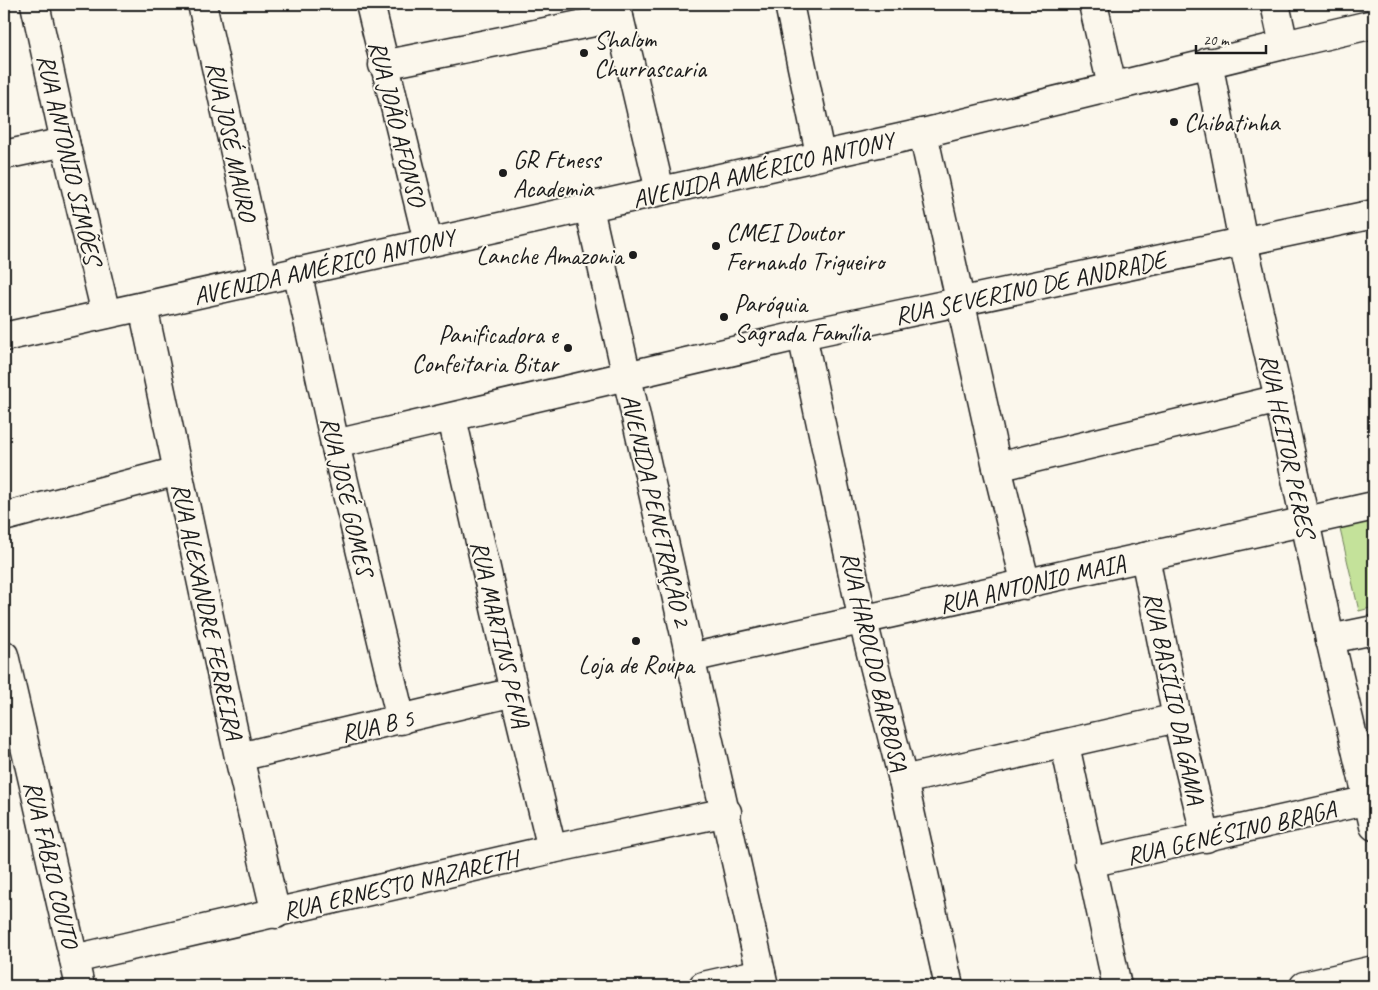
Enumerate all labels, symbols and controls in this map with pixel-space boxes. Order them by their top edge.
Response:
scale bar [1196,22,1266,54]
place label: Shalom Churrascaria [594,24,708,85]
text: 20 m [1203,31,1230,50]
street label: RUA JOÃO AFONSO [361,37,434,212]
marker: Shalom Churrascaria [578,47,590,59]
street label: RUA ANTONIO SIMÕES [29,51,110,272]
street label: RUA JOSÉ MAURO [199,59,264,226]
place label: Chibatinha [1184,107,1282,139]
marker: Chibatinha [1168,116,1180,128]
street label: AVENIDA AMÉRICO ANTONY [629,124,900,216]
place label: GR Ftness Academia [513,144,603,205]
marker: GR Ftness Academia [497,167,509,179]
place label: CMEI Doutor Fernando Trigueiro [726,217,887,278]
street label: AVENIDA AMÉRICO ANTONY [190,221,461,313]
place label: Lanche Amazonia [476,240,626,272]
marker: CMEI Doutor Fernando Trigueiro [710,240,722,252]
street label: RUA SEVERINO DE ANDRADE [892,243,1171,332]
marker: Lanche Amazonia [627,249,639,261]
place label: Paróquia Sagrada Família [734,288,872,349]
marker: Paróquia Sagrada Família [718,311,730,323]
place label: Panificadora e Confeitaria Bitar [412,319,560,380]
marker: Panificadora e Confeitaria Bitar [562,342,574,354]
street label: RUA HEITOR PERES [1252,351,1323,544]
street label: AVENIDA PENETRAÇÃO 2 [614,391,699,631]
street label: RUA JOSÉ GOMES [313,414,382,583]
street label: RUA ALEXANDRE FERREIRA [164,480,250,744]
street label: RUA MARTINS PENA [463,538,537,731]
street label: RUA ANTONIO MAIA [936,547,1129,621]
street label: RUA HAROLDO BARBOSA [833,548,915,775]
street label: RUA BASÍLIO DA GAMA [1136,589,1212,808]
marker: Loja de Roupa [630,635,642,647]
place label: Loja de Roupa [578,649,696,681]
street label: RUA B 5 [338,702,418,750]
street label: RUA FÁBIO COUTO [16,778,86,953]
street label: RUA GENÉSINO BRAGA [1123,793,1341,873]
street label: RUA ERNESTO NAZARETH [280,841,525,928]

